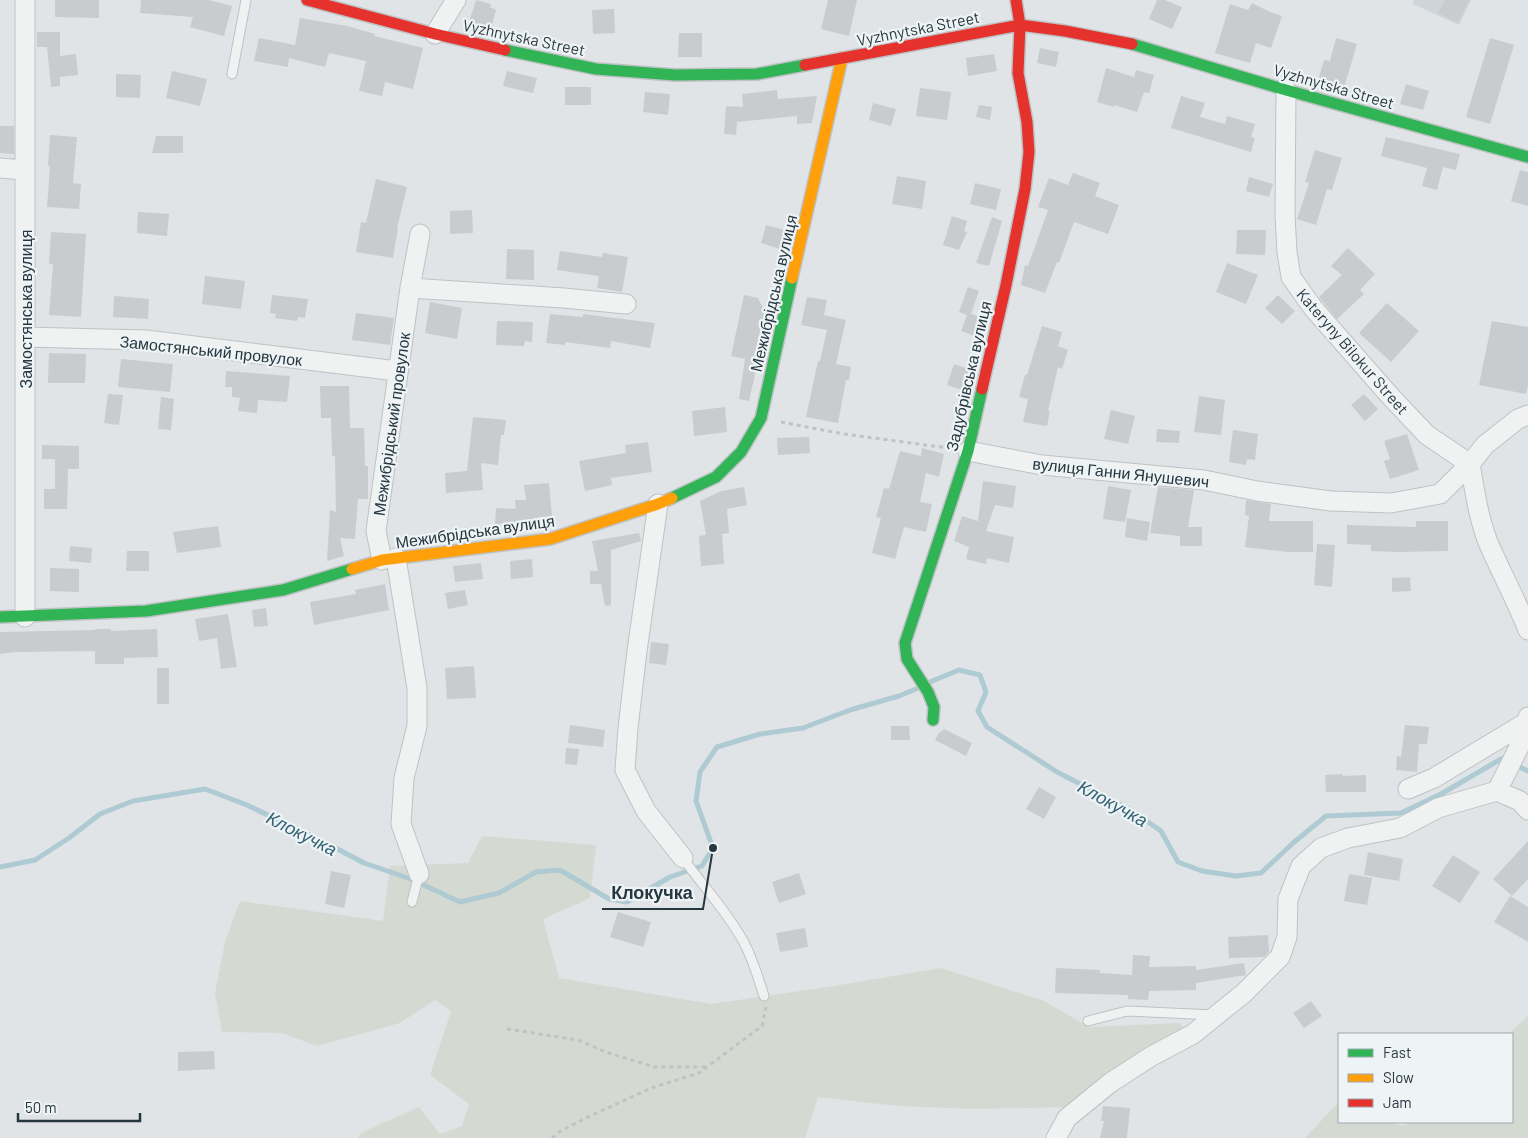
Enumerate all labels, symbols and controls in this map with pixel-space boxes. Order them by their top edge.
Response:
street label: Vyzhnytska Street [855,7,981,49]
street label: Vyzhnytska Street [461,15,587,59]
street label: Vyzhnytska Street [1271,60,1397,112]
street label: Межибрідська вулиця [746,213,800,373]
street label: Замостянська вулиця [16,230,35,388]
street label: Kateryny Bilokur Street [1293,284,1413,418]
street label: Задубрівська вулиця [941,299,995,453]
street label: Межибрідський провулок [369,330,413,517]
street label: Замостянський провулок [119,331,304,369]
street label: вулиця Ганни Янушевич [1032,453,1210,491]
street label: Межибрідська вулиця [394,510,556,552]
water label: Клокучка [1074,775,1152,831]
water label: Клокучка [263,806,341,860]
callout: Клокучка [602,876,703,909]
text: Клокучка [611,881,694,903]
legend [1338,1033,1513,1123]
text: Fast [1383,1043,1411,1061]
text: Slow [1383,1068,1414,1086]
scale bar [18,1090,140,1122]
text: Jam [1383,1093,1412,1111]
text: 50 m [25,1098,57,1116]

